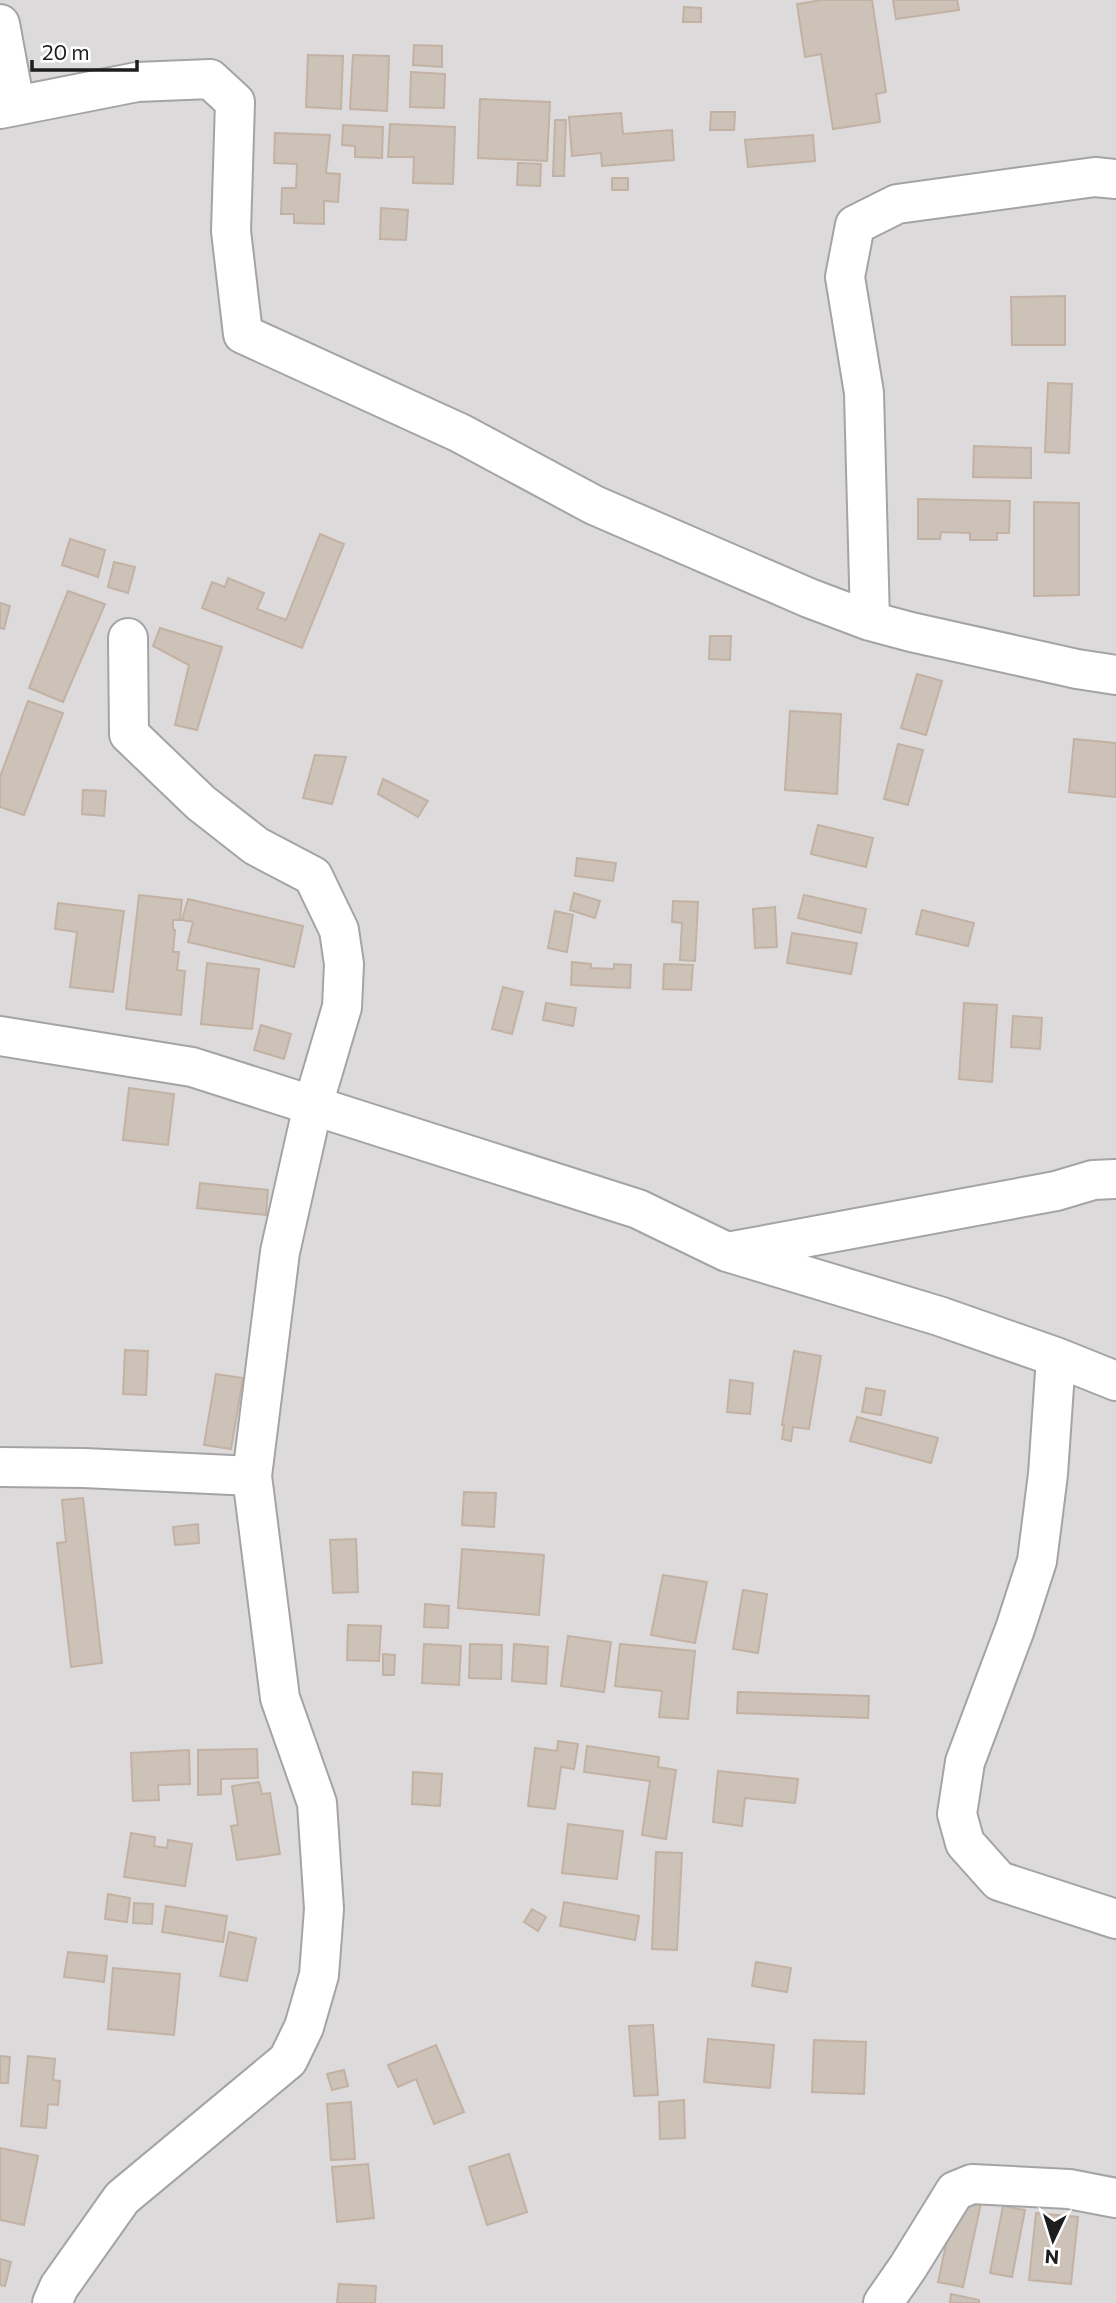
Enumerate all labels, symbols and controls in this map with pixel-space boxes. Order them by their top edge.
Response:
scale bar [32,28,136,72]
text: 20 m [42,39,90,64]
north arrow [1018,2205,1088,2275]
text: N [1044,2245,1060,2269]

